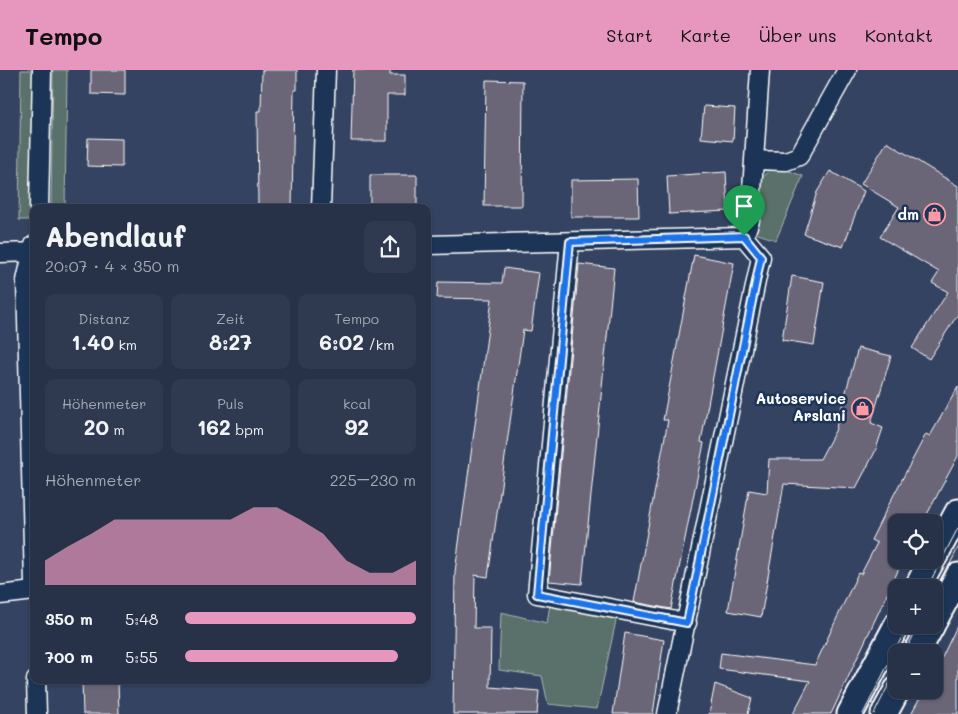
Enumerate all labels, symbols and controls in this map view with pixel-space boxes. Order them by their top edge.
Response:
text: Tempo [25,20,102,51]
text: Start [606,23,653,47]
text: Karte [681,23,731,47]
text: Über uns [759,23,837,47]
text: Kontakt [865,23,933,47]
pin [723,185,765,236]
icon: arrive [730,192,758,220]
shop icon: dm [923,203,947,227]
place label: dm [898,204,919,224]
text: Abendlauf [45,218,186,254]
button: share [364,221,416,273]
text: 20:07 · 4 × 350 m [45,255,179,276]
text: Distanz [79,309,130,328]
text: Zeit [216,309,245,328]
text: Tempo [335,309,379,328]
text: 1.40 [71,328,114,355]
text: 8:27 [209,328,252,355]
text: 6:02 [319,328,364,355]
text: km [114,335,137,354]
text: /km [364,335,394,354]
place label: Autoservice Arslani [756,388,846,425]
text: Höhenmeter [62,394,146,413]
text: Puls [217,394,244,413]
text: kcal [343,394,371,413]
shop icon: Autoservice Arslani [850,396,874,420]
text: 20 [84,413,109,440]
text: 162 [197,413,231,440]
text: 92 [345,413,369,440]
text: m [109,420,125,439]
text: bpm [231,420,264,439]
text: Höhenmeter [45,469,141,490]
text: 225–230 m [330,469,416,490]
map controls [888,514,943,699]
button: locate [888,514,943,569]
button: + [888,579,943,634]
text: 350 m [45,608,93,629]
text: 5:48 [125,608,158,629]
button: − [888,644,943,699]
text: 700 m [45,646,93,667]
text: 5:55 [125,646,158,667]

